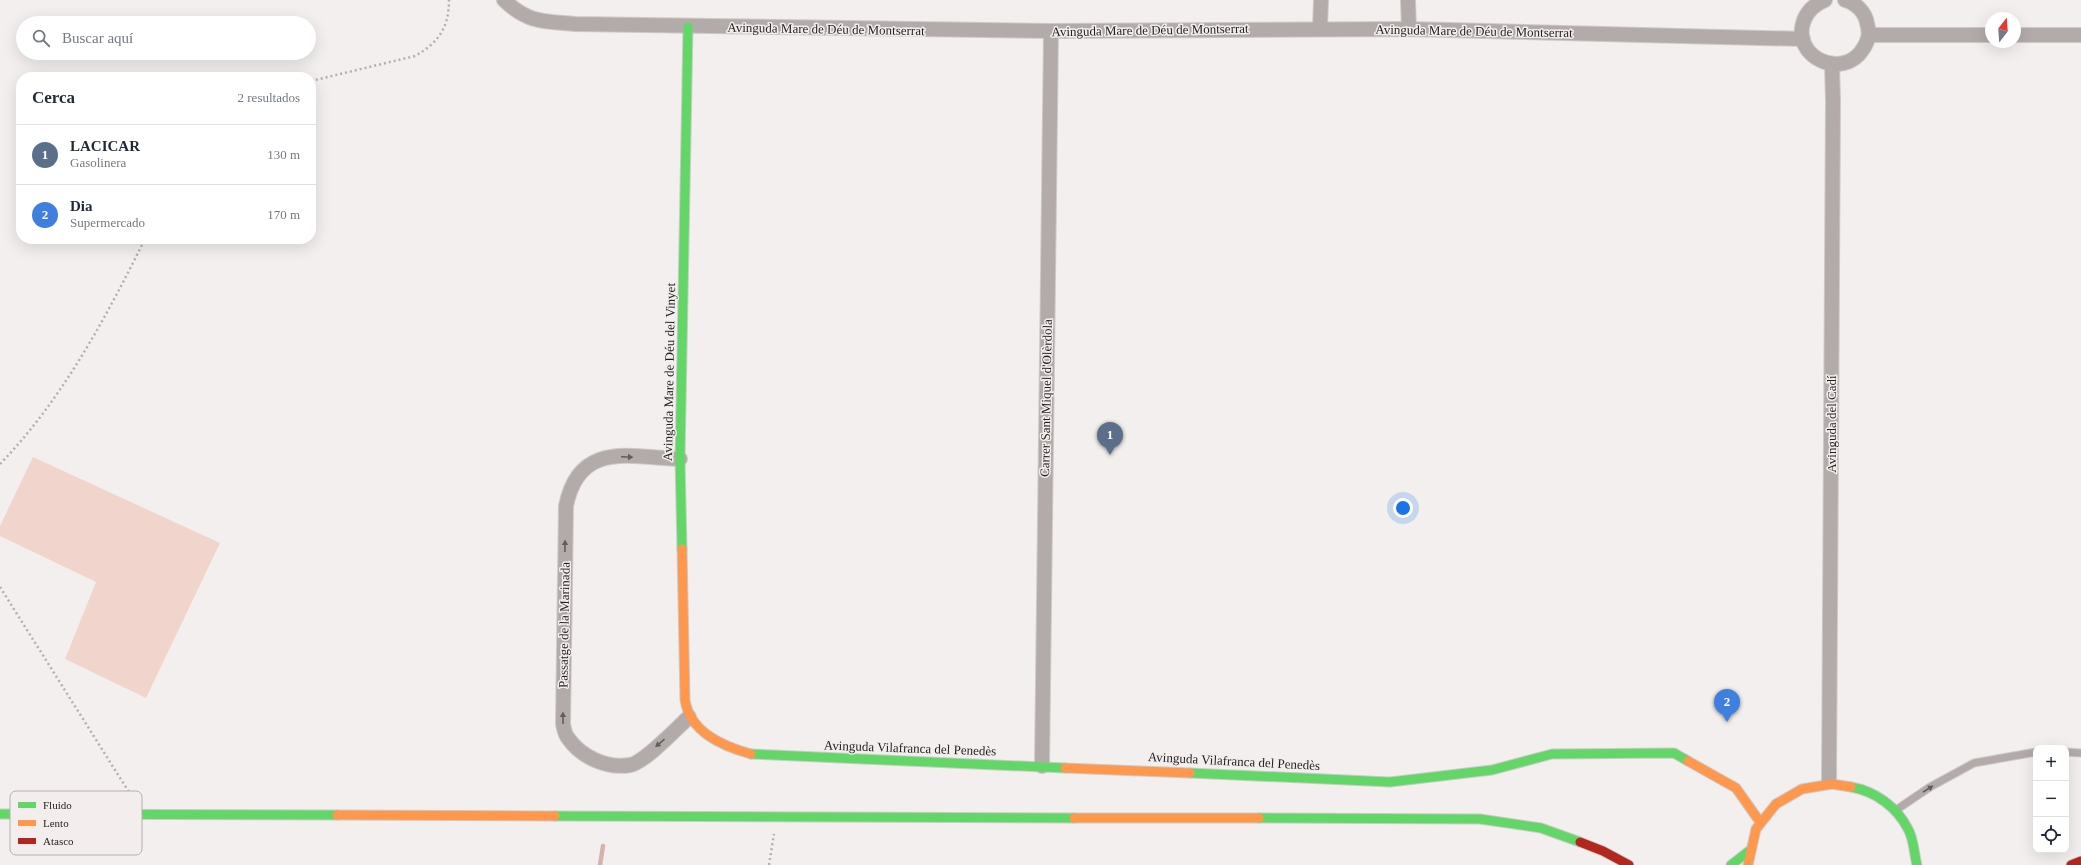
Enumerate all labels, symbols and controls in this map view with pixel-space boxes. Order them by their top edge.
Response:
north arrow [1985,12,2021,48]
search box [16,16,316,60]
street label: Avinguda Mare de Déu de Montserrat [727,20,925,38]
street label: Avinguda Mare de Déu de Montserrat [1051,21,1249,39]
street label: Avinguda Mare de Déu de Montserrat [1375,22,1573,40]
icon: search [30,27,52,49]
text: Buscar aquí [62,30,133,46]
text: Cerca [32,88,75,107]
text: 2 resultados [238,90,300,105]
text: LACICAR [70,138,140,154]
text: 1 [42,147,48,162]
text: 130 m [267,147,300,162]
text: Gasolinera [70,155,126,170]
text: Dia [70,198,93,214]
text: 2 [42,207,48,222]
text: 170 m [267,207,300,222]
text: Supermercado [70,215,145,230]
street label: Avinguda Mare de Déu del Vinyet [660,282,678,461]
street label: Carrer Sant Miquel d'Olèrdola [1037,319,1055,477]
street label: Avinguda del Cadí [1824,375,1839,473]
pin: 1 [1097,422,1123,455]
one-way arrow [621,454,634,460]
your location [1393,498,1413,518]
one-way arrow [562,539,568,552]
street label: Passatge de la Marinada [555,562,573,688]
pin: 2 [1714,689,1740,722]
one-way arrow [560,711,566,724]
street label: Avinguda Vilafranca del Penedès [824,737,996,759]
one-way arrow [655,739,666,748]
map controls [2033,745,2069,853]
button: + [2033,745,2069,781]
street label: Avinguda Vilafranca del Penedès [1148,749,1320,773]
button: − [2033,781,2069,817]
one-way arrow [1922,785,1934,792]
legend [10,791,142,855]
text: Fluido [43,799,72,811]
text: Lento [43,817,69,829]
button: locate [2033,817,2069,853]
text: Atasco [43,835,74,847]

